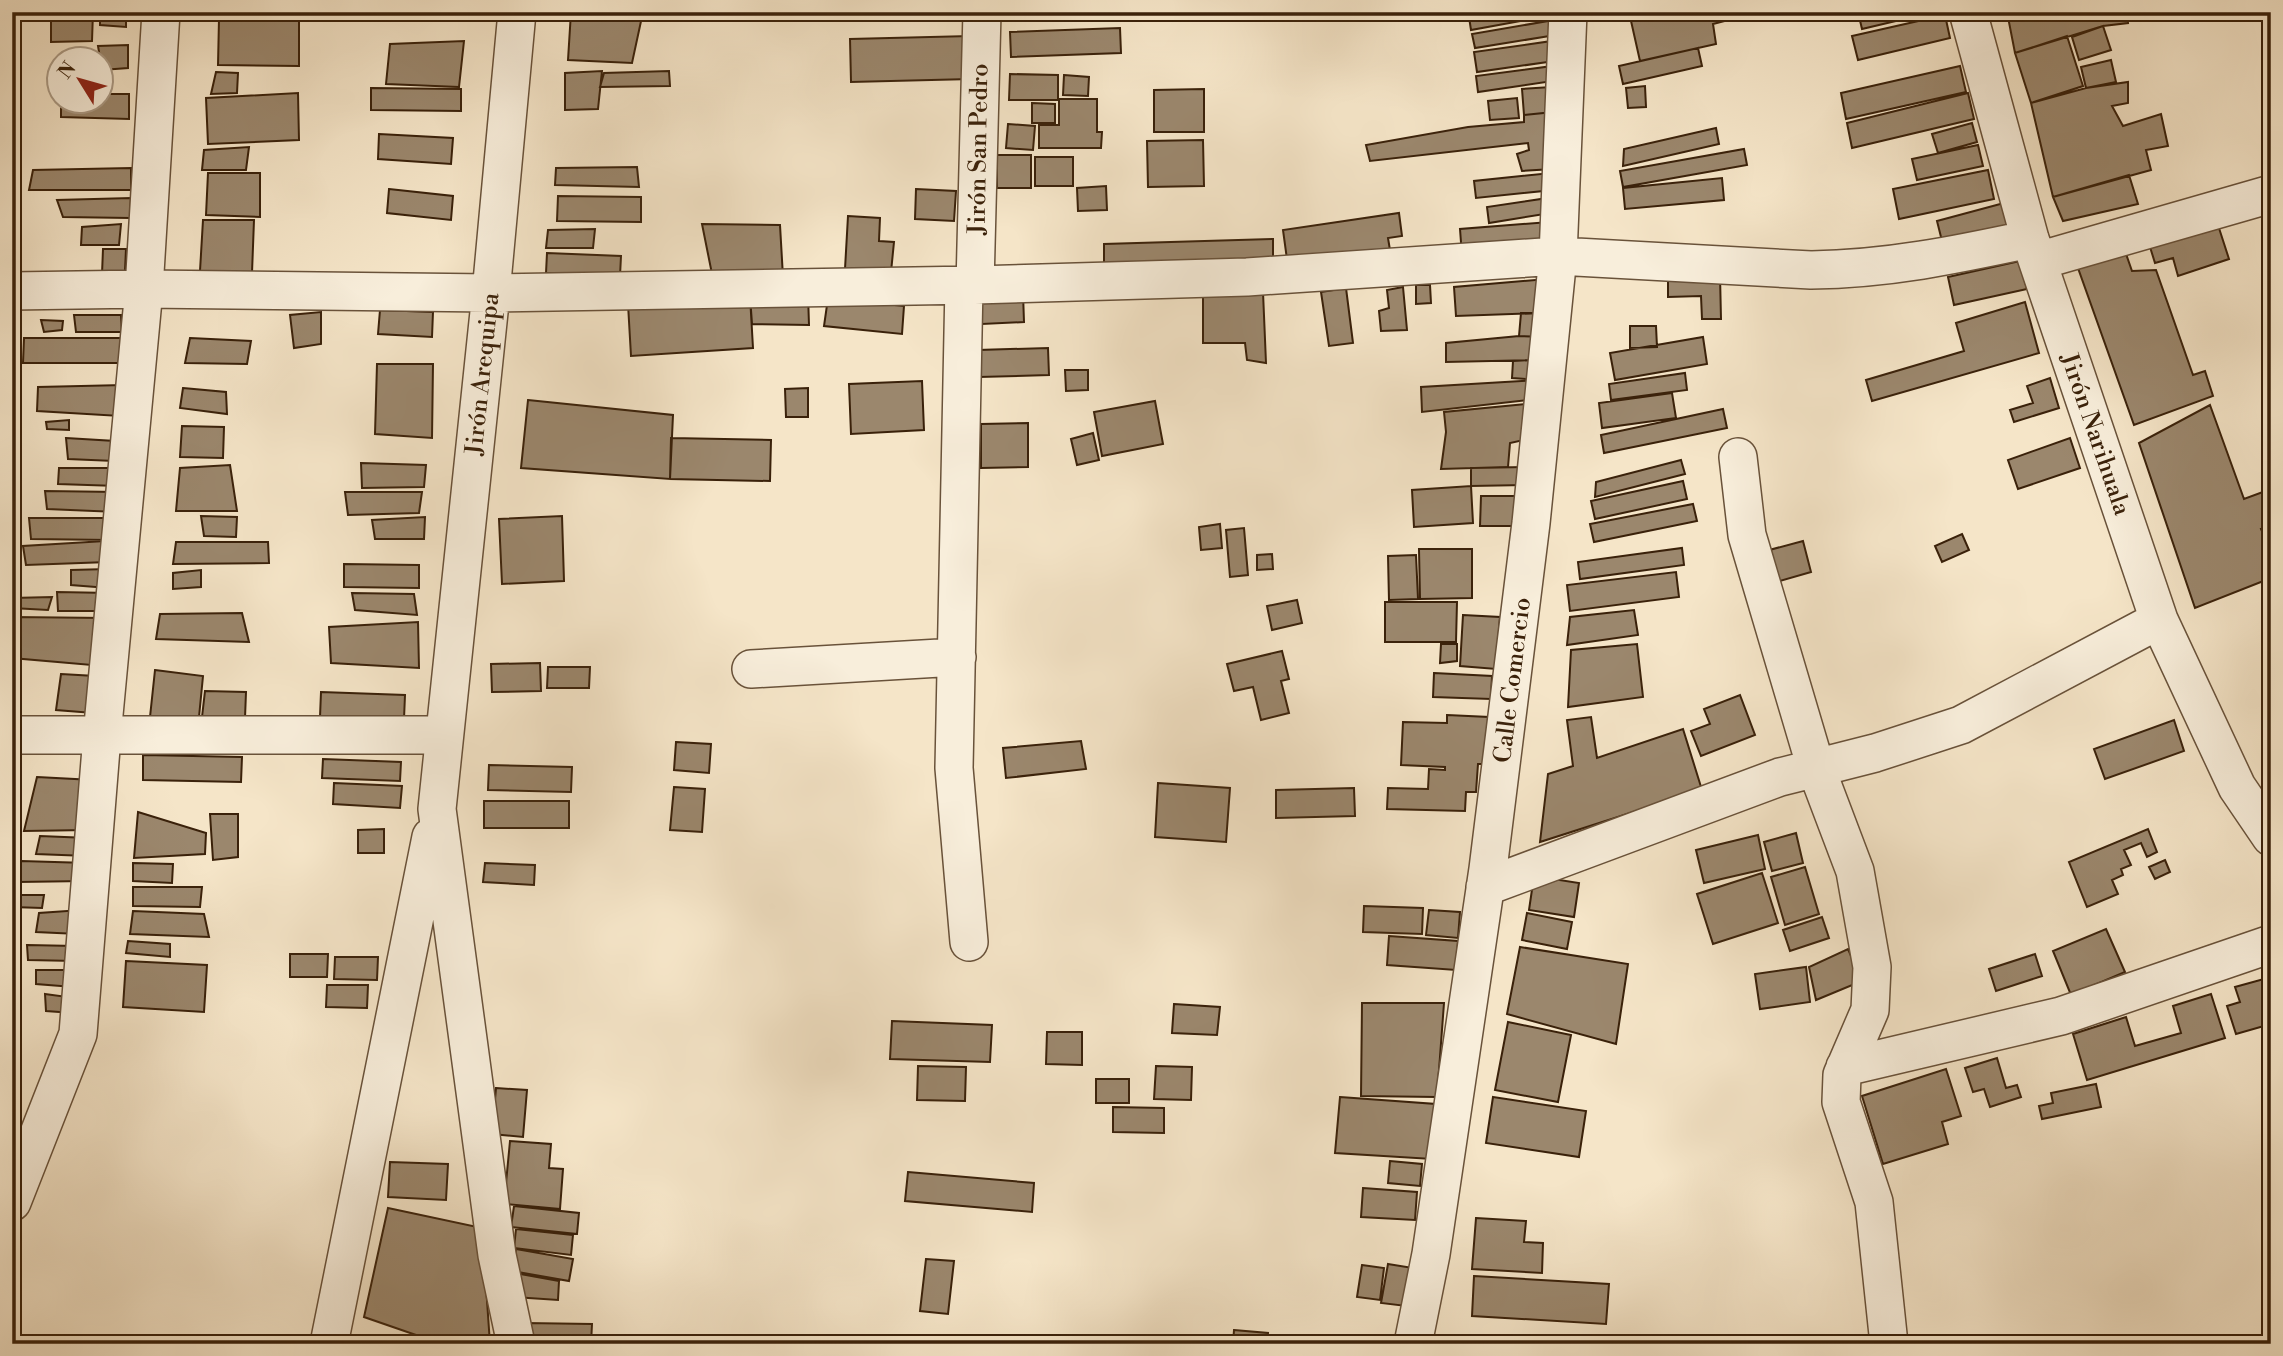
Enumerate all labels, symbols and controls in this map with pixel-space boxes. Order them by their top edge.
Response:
north arrow [46,46,116,116]
text: N [53,57,81,84]
street label: Jirón San Pedro [962,63,995,236]
street label: Jirón Arequipa [459,291,507,458]
street label: Jirón Narihuala [2053,348,2137,520]
street label: Calle Comercio [1488,596,1538,765]

